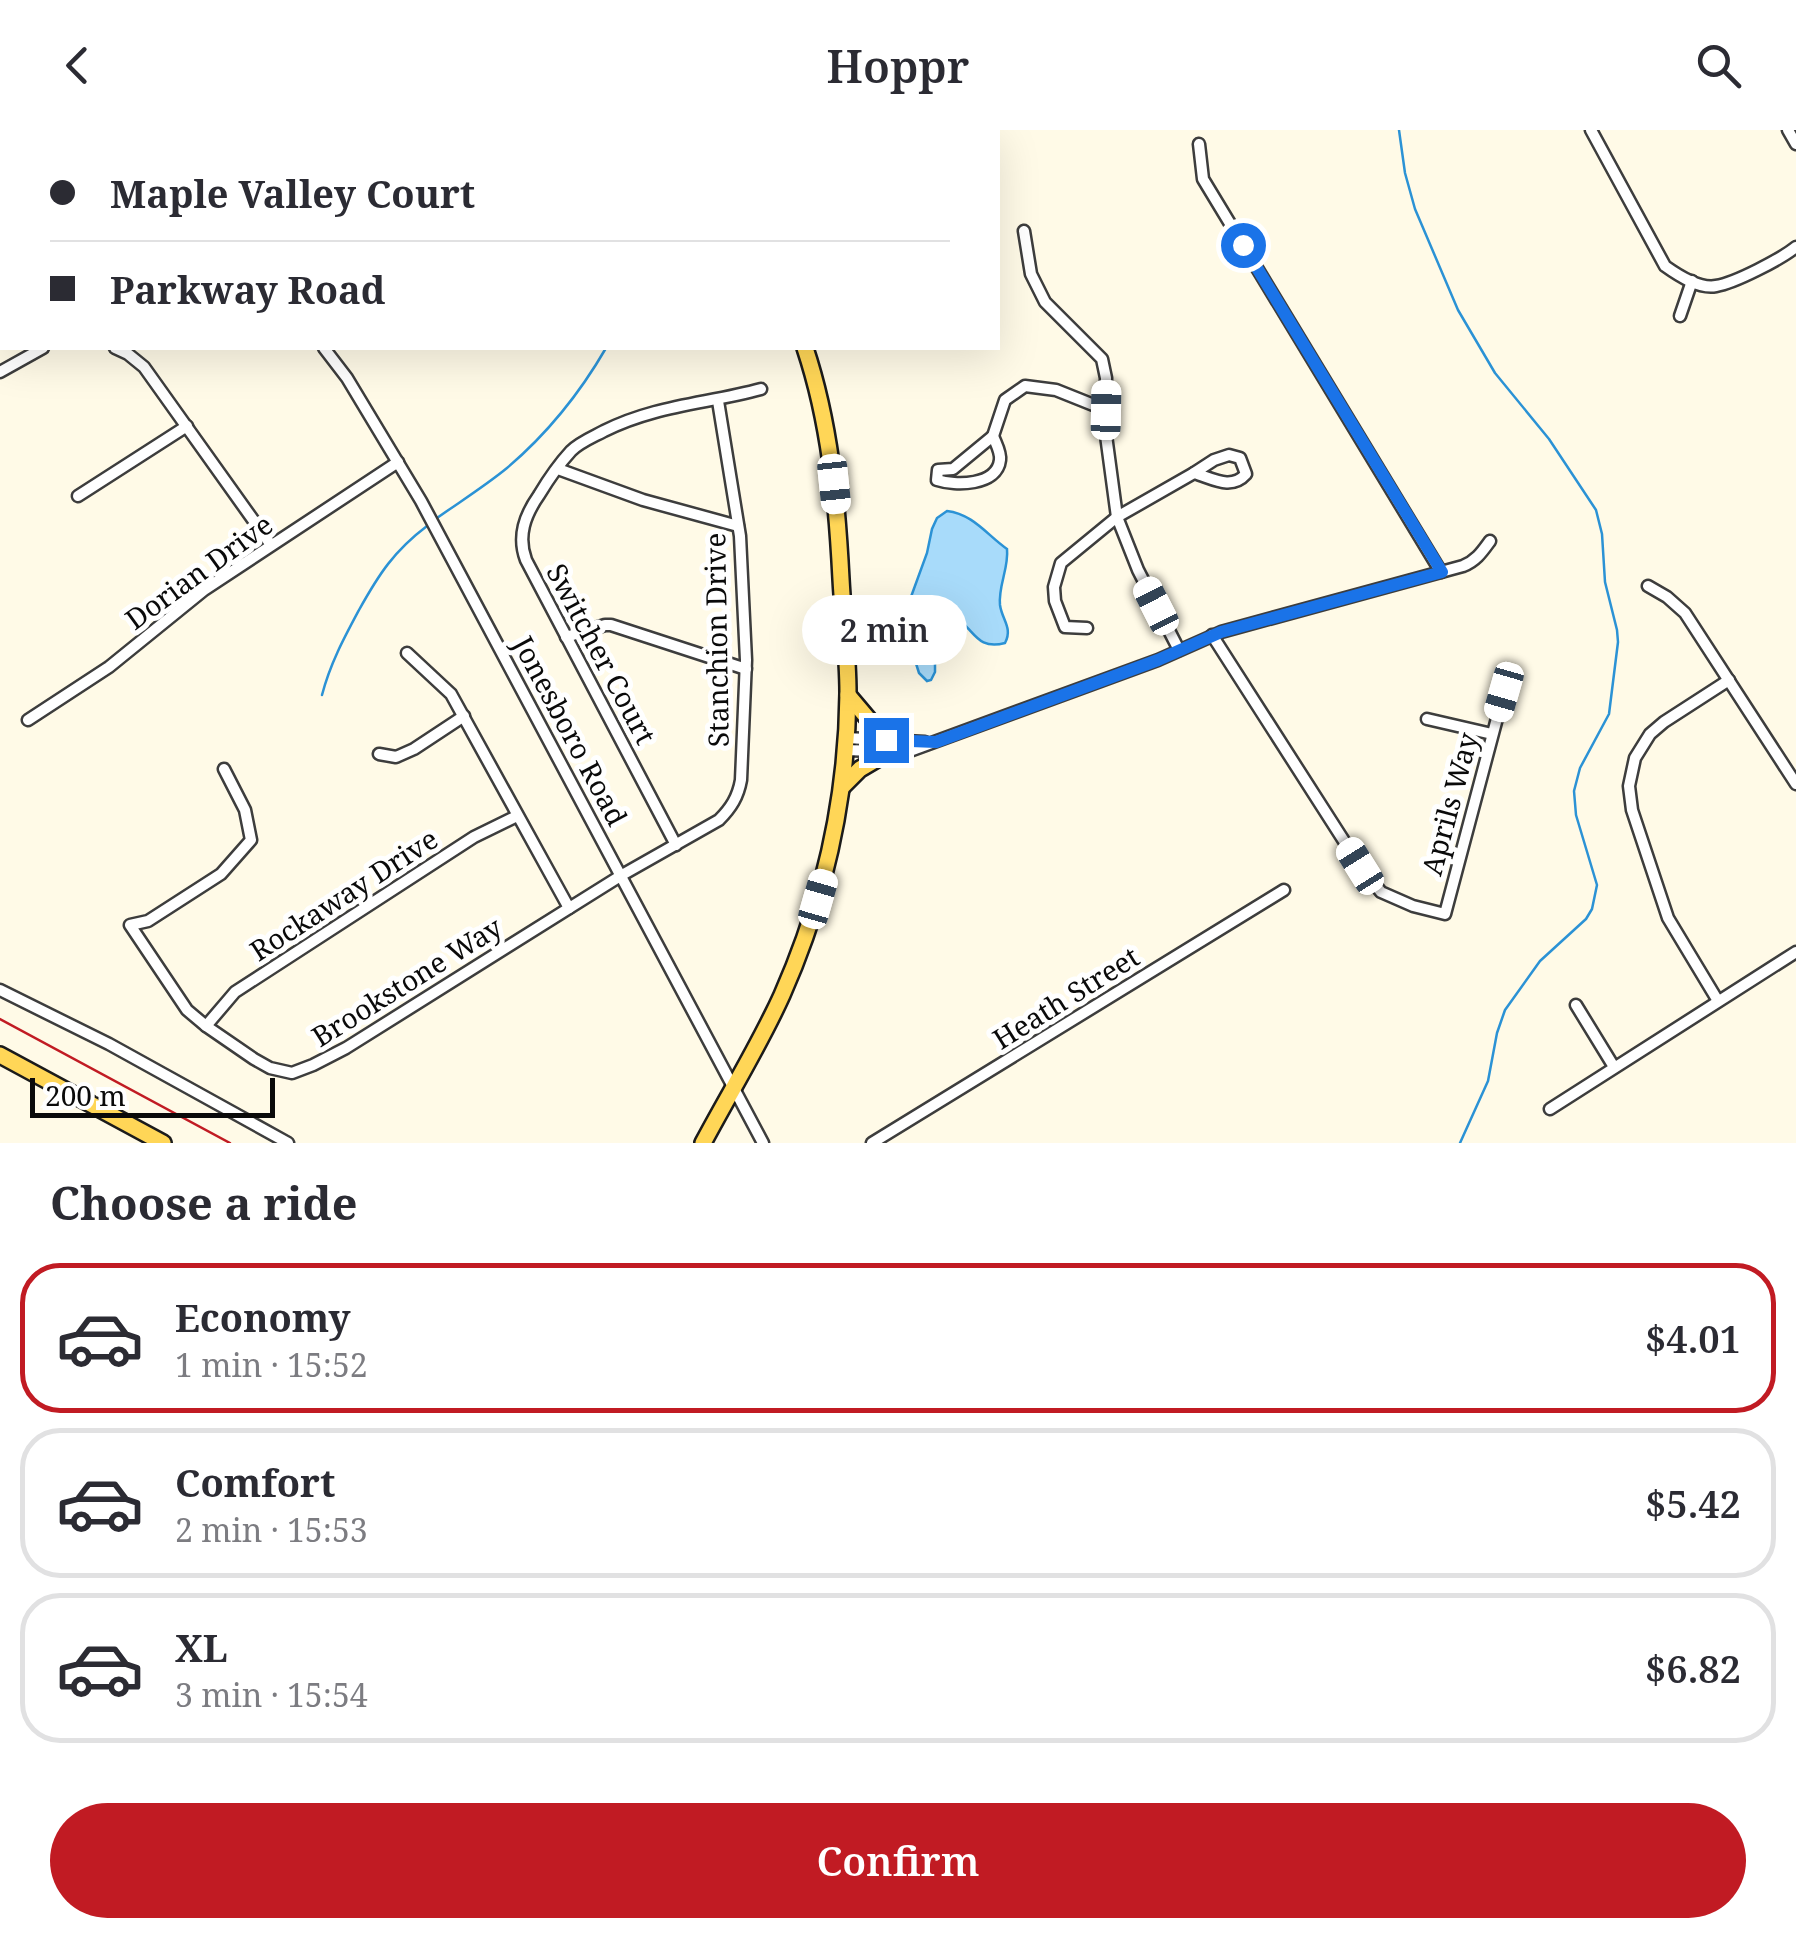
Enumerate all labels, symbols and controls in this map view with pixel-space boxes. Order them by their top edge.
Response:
text: Hoppr [826,35,970,96]
icon: back [50,38,105,93]
icon: search [1691,38,1746,93]
text: Maple Valley Court [110,167,475,219]
route start [1221,223,1266,268]
text: Parkway Road [110,263,385,315]
car [1090,380,1122,440]
car [816,453,852,515]
street label: Dorian Drive [117,505,280,638]
street label: Stanchion Drive [695,532,737,748]
street label: Switcher Court [538,557,665,750]
car [1129,572,1183,640]
callout: 2 min [804,595,968,665]
text: 2 min [840,608,929,651]
street label: Jonesboro Road [505,628,637,832]
car [1481,659,1527,725]
route end [864,718,909,763]
street label: Aprils Way [1412,728,1486,879]
street label: Rockaway Drive [242,819,445,969]
car [1331,833,1389,899]
car [795,866,841,932]
street label: Brookstone Way [304,907,509,1055]
street label: Heath Street [985,937,1146,1057]
scale bar [30,1073,275,1118]
text: 200 m [45,1076,126,1114]
text: Choose a ride [50,1172,358,1233]
text: Economy [175,1291,351,1343]
icon: car [55,1293,145,1383]
text: $4.01 [1645,1312,1741,1364]
text: 1 min · 15:52 [175,1343,368,1386]
text: Comfort [175,1456,335,1508]
icon: car [55,1458,145,1548]
text: $5.42 [1645,1477,1741,1529]
text: 2 min · 15:53 [175,1508,368,1551]
text: XL [175,1621,228,1673]
icon: car [55,1623,145,1713]
text: $6.82 [1645,1642,1741,1694]
text: 3 min · 15:54 [175,1673,368,1716]
button: Confirm [50,1803,1746,1918]

